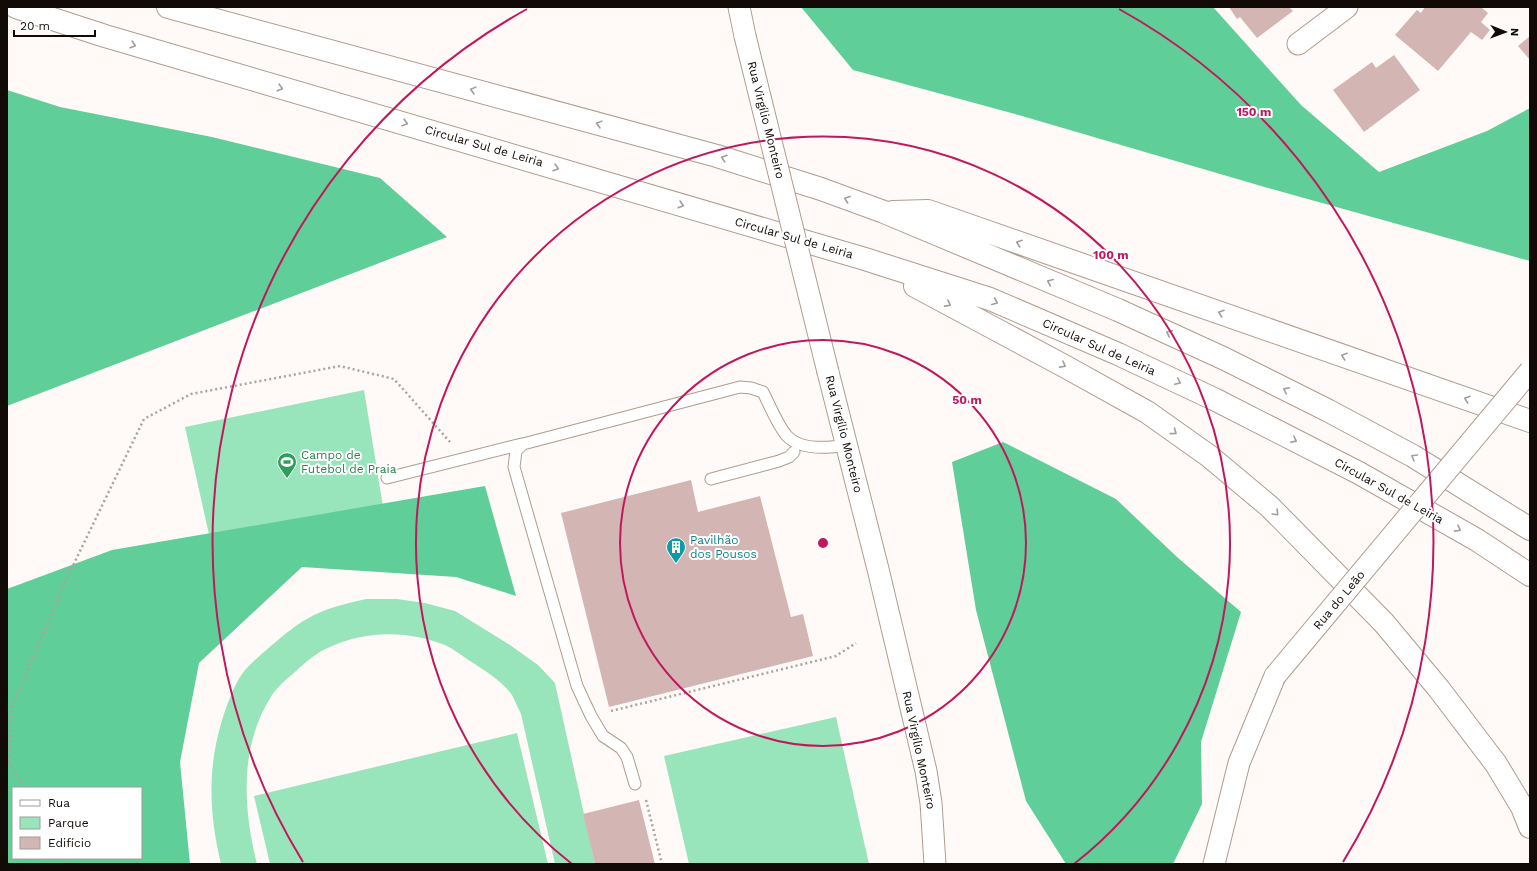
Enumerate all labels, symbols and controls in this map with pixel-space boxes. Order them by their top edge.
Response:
scale bar [14,12,95,38]
north arrow [1485,12,1525,52]
text: 20 m [20,19,50,33]
text: N [1508,28,1521,36]
one-way arrow [129,40,136,49]
street label: Rua Virgílio Monteiro [745,60,787,180]
one-way arrow [276,83,283,92]
one-way arrow [470,86,477,95]
text: 150 m [1237,105,1271,119]
one-way arrow [401,118,408,127]
one-way arrow [595,120,602,129]
street label: Circular Sul de Leiria [423,122,545,170]
one-way arrow [721,154,728,163]
one-way arrow [552,163,559,172]
one-way arrow [844,195,851,203]
one-way arrow [677,200,684,209]
street label: Circular Sul de Leiria [733,214,855,262]
one-way arrow [1016,239,1023,248]
text: 100 m [1093,248,1129,262]
one-way arrow [1046,278,1053,286]
one-way arrow [991,297,998,305]
one-way arrow [944,299,952,306]
one-way arrow [1218,309,1225,318]
street label: Circular Sul de Leiria [1040,316,1158,378]
one-way arrow [1166,330,1173,338]
one-way arrow [1341,352,1348,360]
one-way arrow [1059,361,1066,368]
street label: Rua Virgílio Monteiro [823,374,865,494]
one-way arrow [1174,377,1181,385]
one-way arrow [1283,387,1290,395]
text: 50 m [952,393,982,407]
one-way arrow [1463,395,1470,403]
one-way arrow [1170,427,1177,434]
one-way arrow [1290,435,1297,443]
place label: Campo de Futebol de Praia [301,448,397,476]
sports icon: Campo de Futebol de Praia [276,451,298,479]
one-way arrow [1411,454,1418,461]
street label: Circular Sul de Leiria [1332,455,1446,527]
one-way arrow [1271,508,1279,516]
one-way arrow [1454,524,1461,531]
place label: Pavilhão dos Pousos [690,533,757,561]
building icon: Pavilhão dos Pousos [665,536,687,564]
centre of rings [816,536,830,550]
street label: Rua do Leão [1310,568,1368,632]
street label: Rua Virgílio Monteiro [900,690,938,810]
legend [12,787,142,859]
text: Rua [48,796,70,810]
text: Parque [48,816,89,830]
text: Edifício [48,836,91,850]

